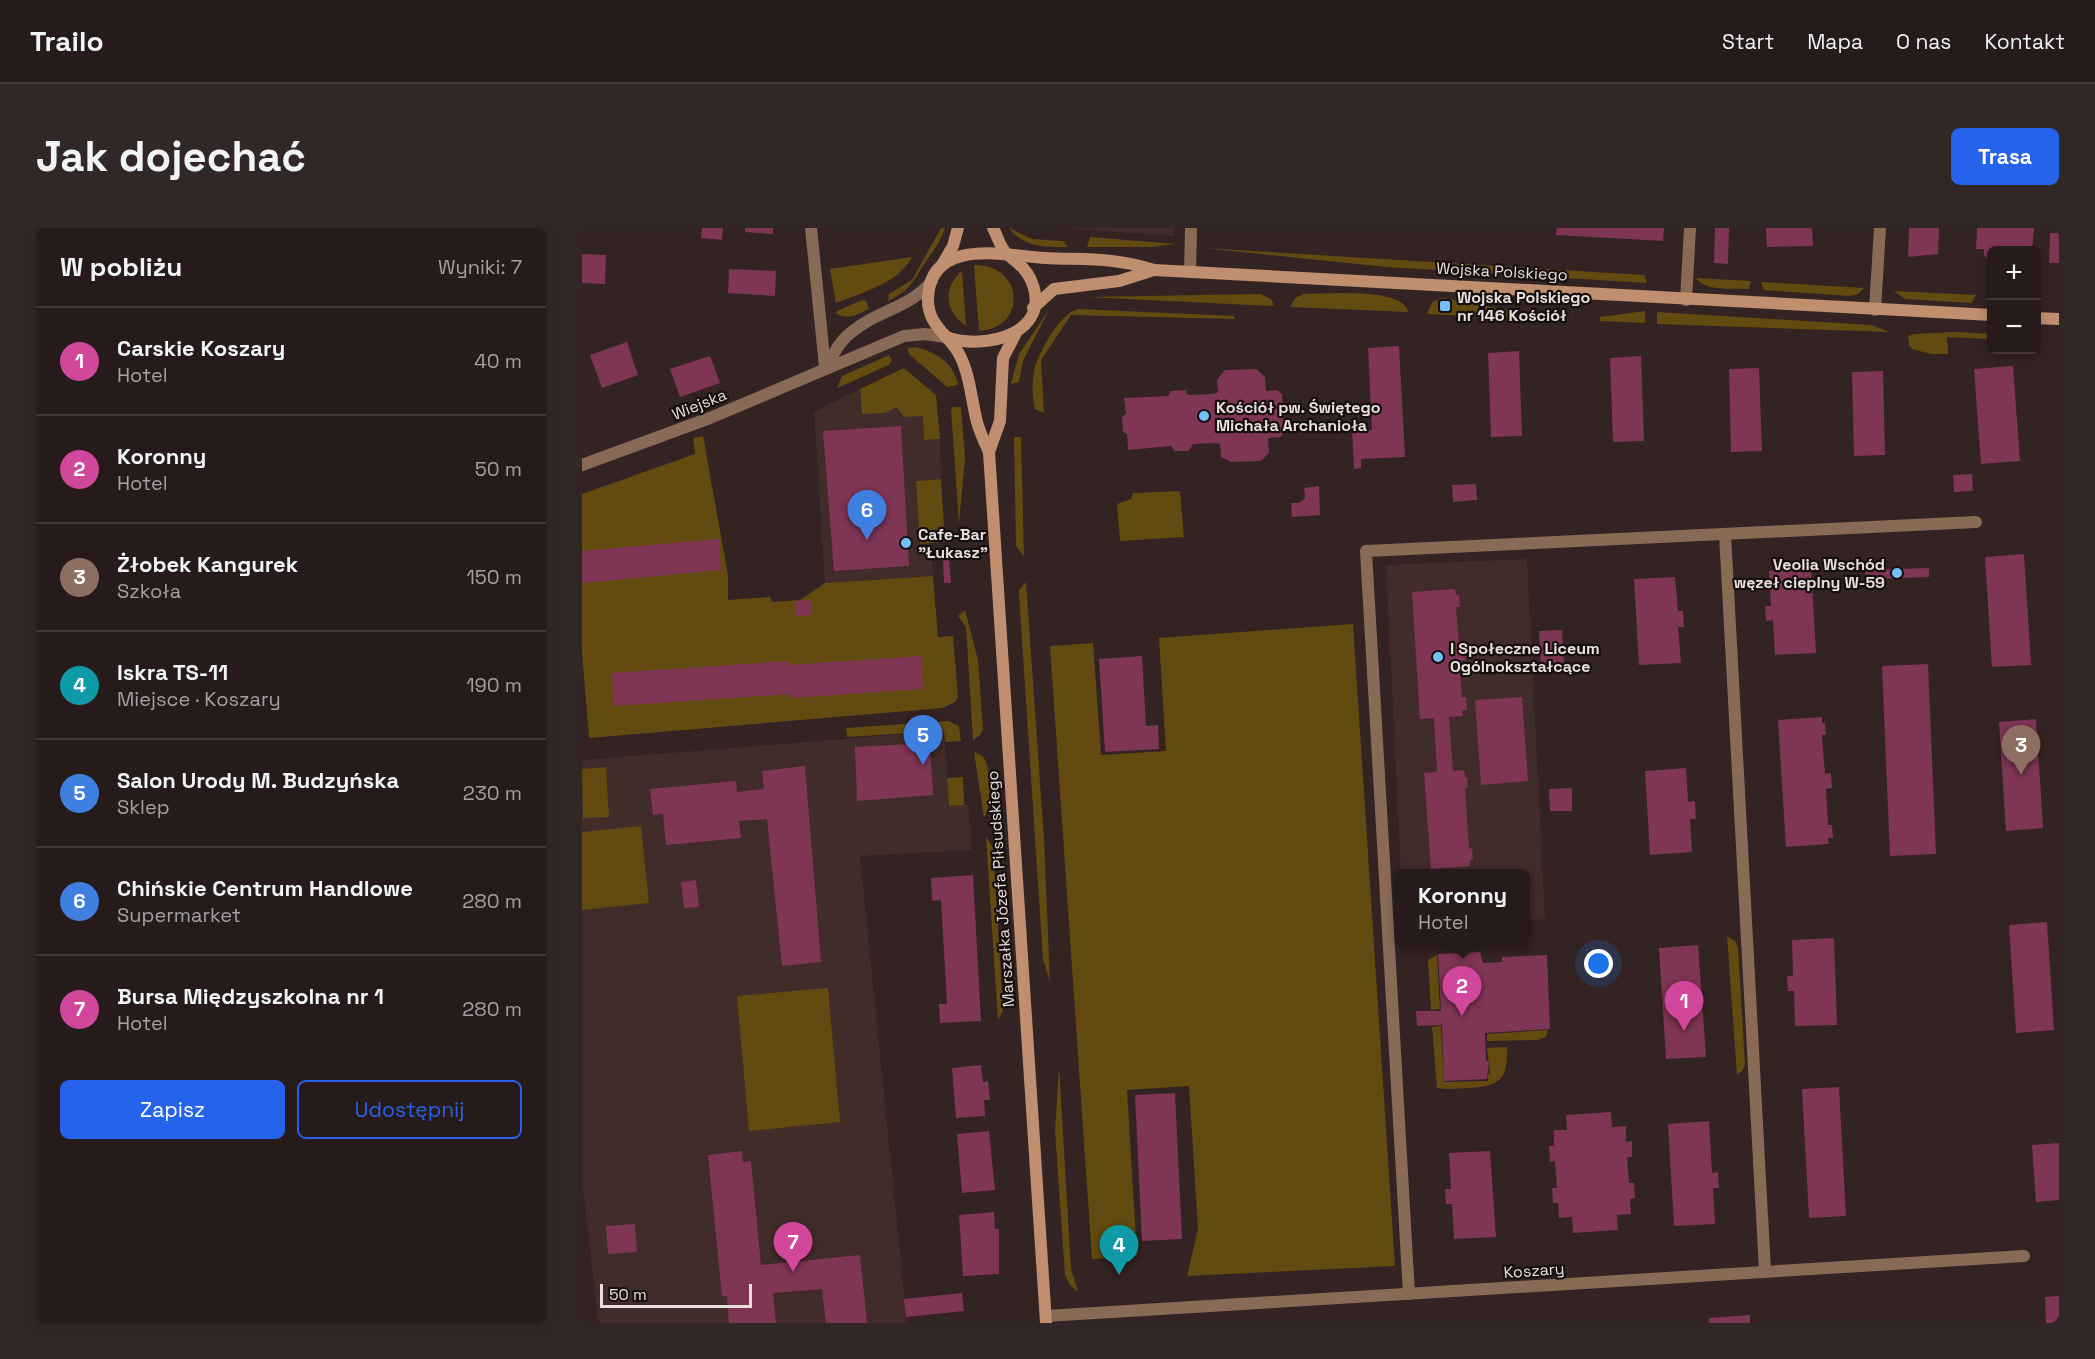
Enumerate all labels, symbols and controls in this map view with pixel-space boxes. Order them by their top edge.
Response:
text: Trailo [30,23,104,59]
text: Start [1722,28,1774,55]
text: Mapa [1807,28,1863,55]
text: O nas [1896,28,1951,55]
text: Kontakt [1984,28,2065,55]
button: Trasa [1951,128,2059,185]
text: Jak dojechać [36,130,306,183]
map controls [1987,246,2041,354]
button: + [1987,246,2041,300]
text: W pobliżu [60,250,182,284]
text: Wyniki: 7 [438,254,522,280]
street label: Wojska Polskiego [1436,258,1568,285]
place label: Wojska Polskiego nr 146 Kościół [1457,287,1591,326]
marker: Wojska Polskiego nr 146 Kościół [1438,299,1452,313]
button: − [1987,300,2041,354]
text: Carskie Koszary [117,334,285,362]
text: 1 [75,348,84,374]
text: 40 m [474,348,522,374]
text: Hotel [117,362,168,388]
street label: Wiejska [669,384,730,425]
place label: Kościół pw. Świętego Michała Archanioła [1216,397,1381,436]
marker: Kościół pw. Świętego Michała Archanioła [1197,409,1211,423]
text: Koronny [117,442,206,470]
text: 2 [74,456,85,482]
text: 50 m [475,456,522,482]
text: Hotel [117,470,168,496]
pin: 6 [848,490,886,540]
place label: Cafe-Bar "Łukasz" [918,524,988,563]
marker: Cafe-Bar "Łukasz" [899,536,913,550]
text: Żłobek Kangurek [117,550,298,578]
place label: Veolia Wschód węzeł cieplny W-59 [1734,554,1885,593]
text: 3 [73,564,86,590]
text: 150 m [467,564,522,590]
marker: Veolia Wschód węzeł cieplny W-59 [1890,566,1904,580]
text: Szkoła [117,578,181,604]
place label: I Społeczne Liceum Ogólnokształcące [1450,638,1600,677]
marker: I Społeczne Liceum Ogólnokształcące [1431,650,1445,664]
text: Iskra TS-11 [117,658,228,686]
text: 4 [73,672,86,698]
text: 190 m [466,672,522,698]
text: Miejsce · Koszary [117,686,281,712]
pin: 5 [904,716,942,765]
pin: 3 [2002,726,2040,775]
text: Salon Urody M. Budzyńska [117,766,399,794]
street label: Marszałka Józefa Piłsudskiego [982,770,1019,1008]
text: 5 [74,780,86,806]
text: 230 m [463,780,522,806]
text: Sklep [117,794,170,820]
popup [1395,869,1530,947]
text: Chińskie Centrum Handlowe [117,874,413,902]
text: Koronny [1418,881,1507,909]
text: 6 [73,888,86,914]
text: 280 m [462,888,522,914]
text: Supermarket [117,902,241,928]
text: Hotel [1418,909,1469,935]
your location [1584,949,1613,978]
pin: 2 [1442,966,1482,1016]
text: Bursa Międzyszkolna nr 1 [117,982,384,1010]
pin: 1 [1664,982,1704,1031]
text: 7 [74,996,85,1022]
text: 280 m [462,996,522,1022]
text: Hotel [117,1010,168,1036]
button: Zapisz [60,1080,285,1139]
button: Udostępnij [297,1080,522,1139]
pin: 7 [774,1222,812,1272]
pin: 4 [1100,1226,1138,1275]
street label: Koszary [1503,1258,1565,1283]
scale bar [600,1281,752,1308]
text: 50 m [609,1284,647,1305]

